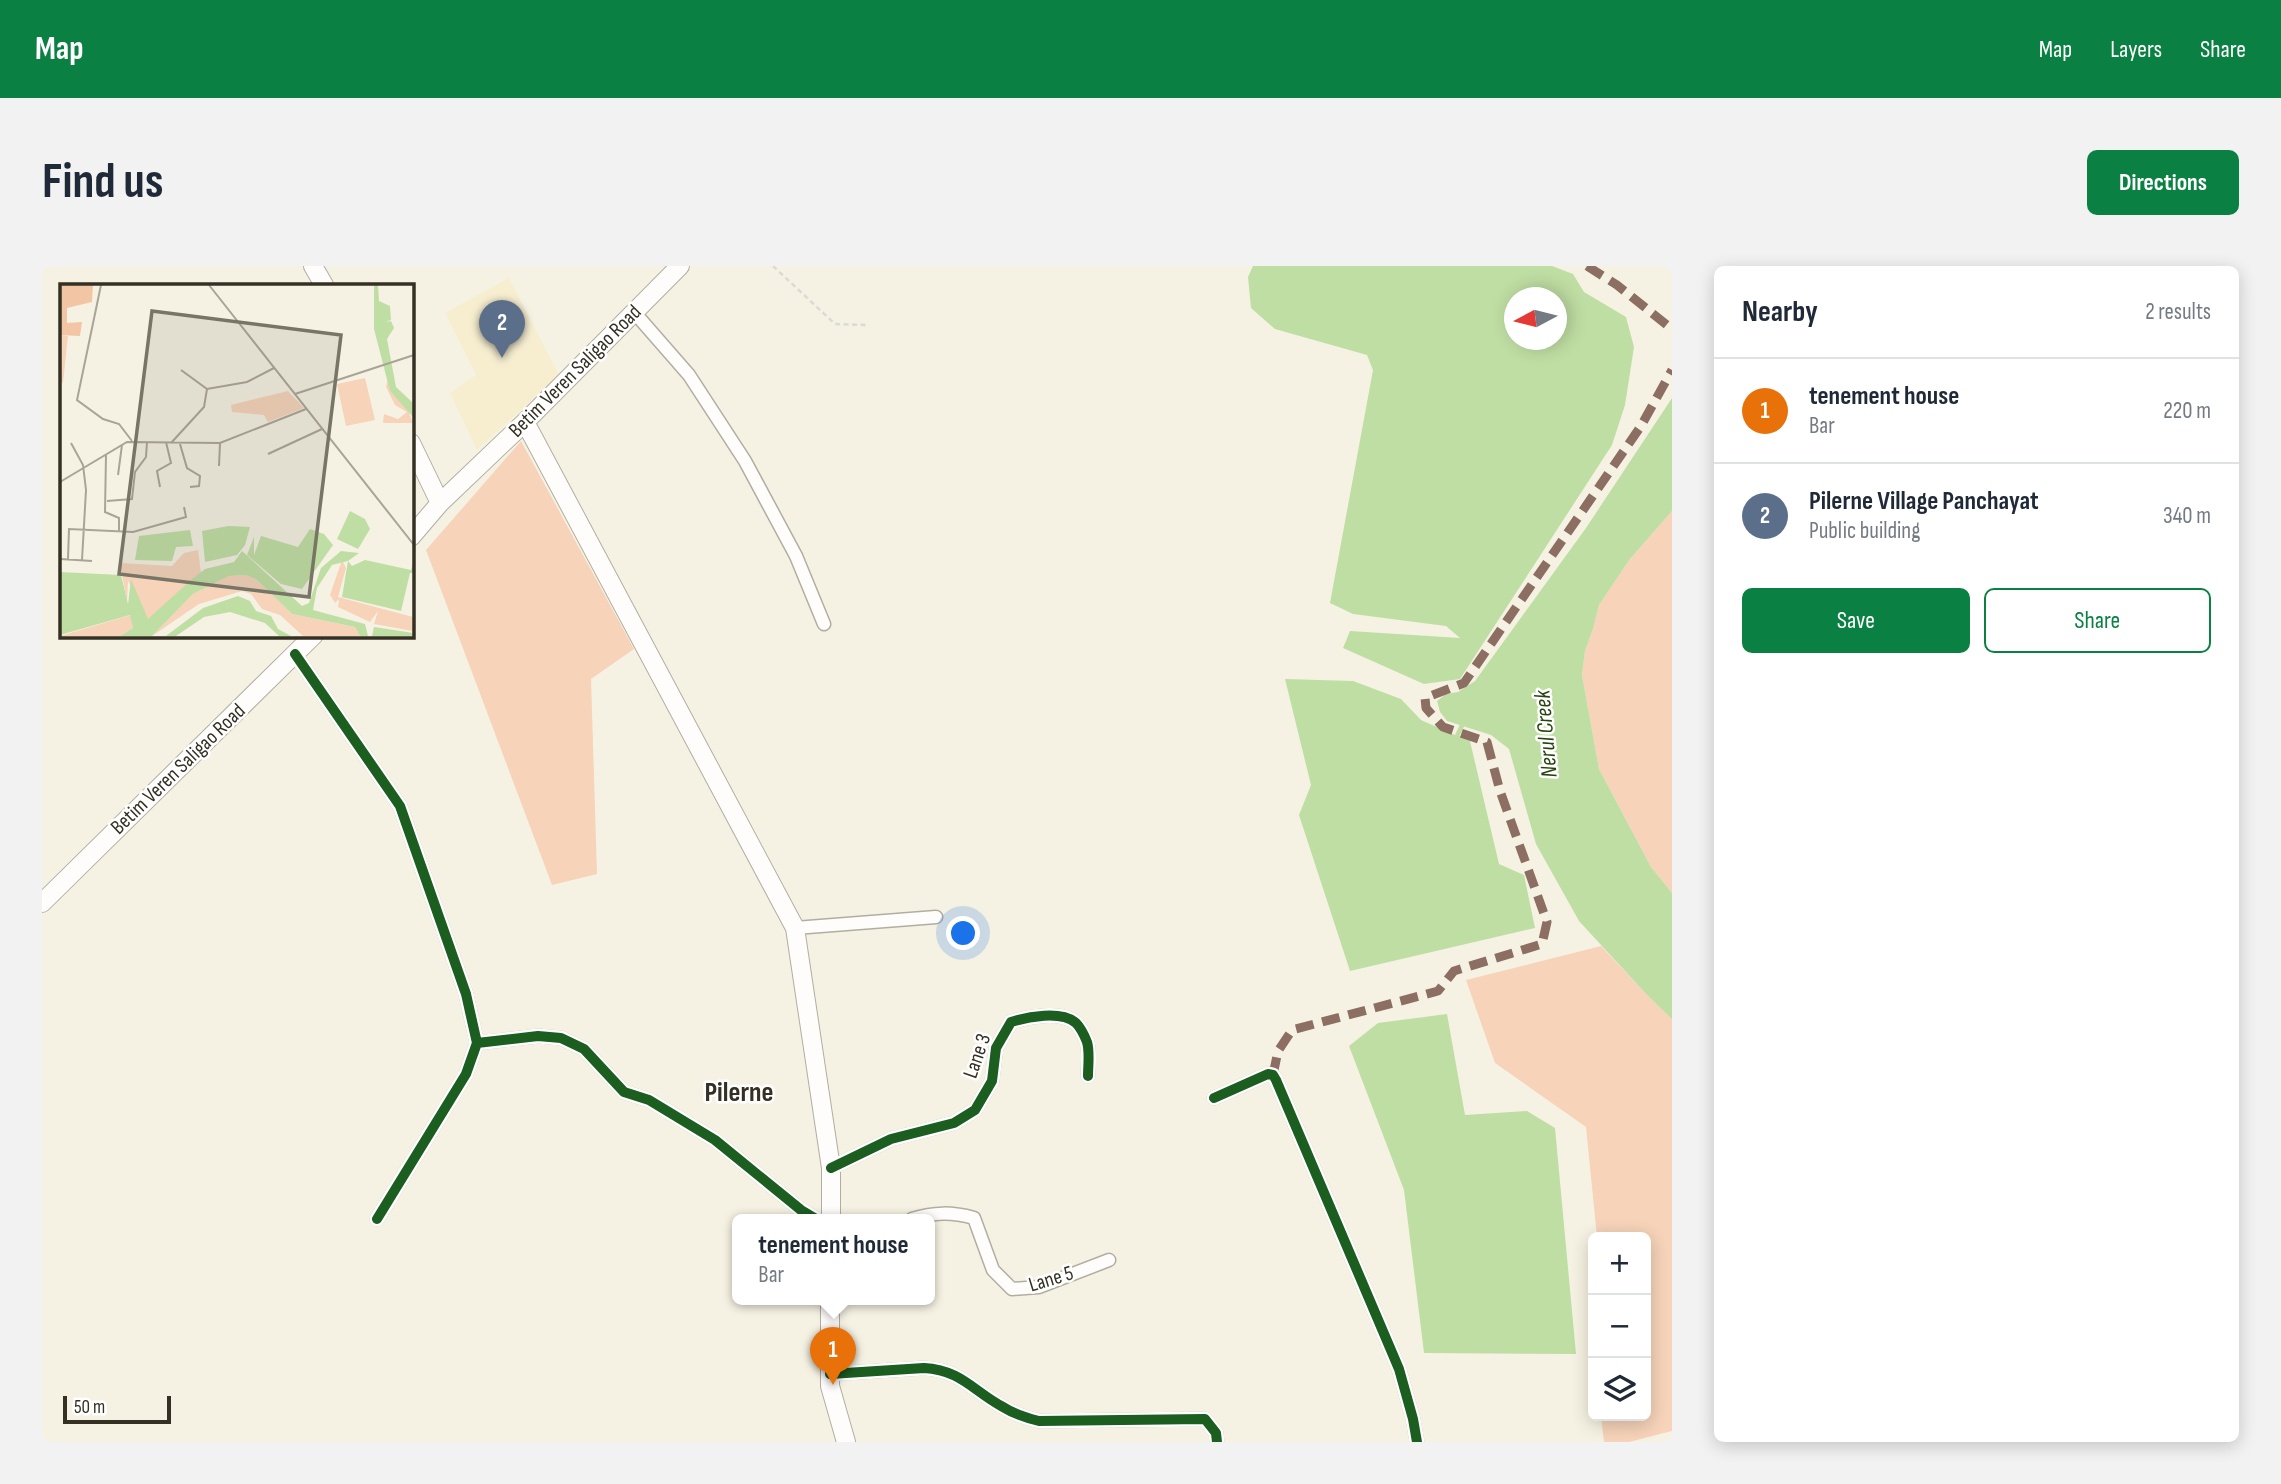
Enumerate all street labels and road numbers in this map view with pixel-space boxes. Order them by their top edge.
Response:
street label: Betim Veren Saligao Road [504,300,646,442]
street label: Betim Veren Saligao Road [106,698,250,840]
street label: Lane 3 [958,1030,996,1082]
street label: Lane 5 [1026,1260,1076,1298]

